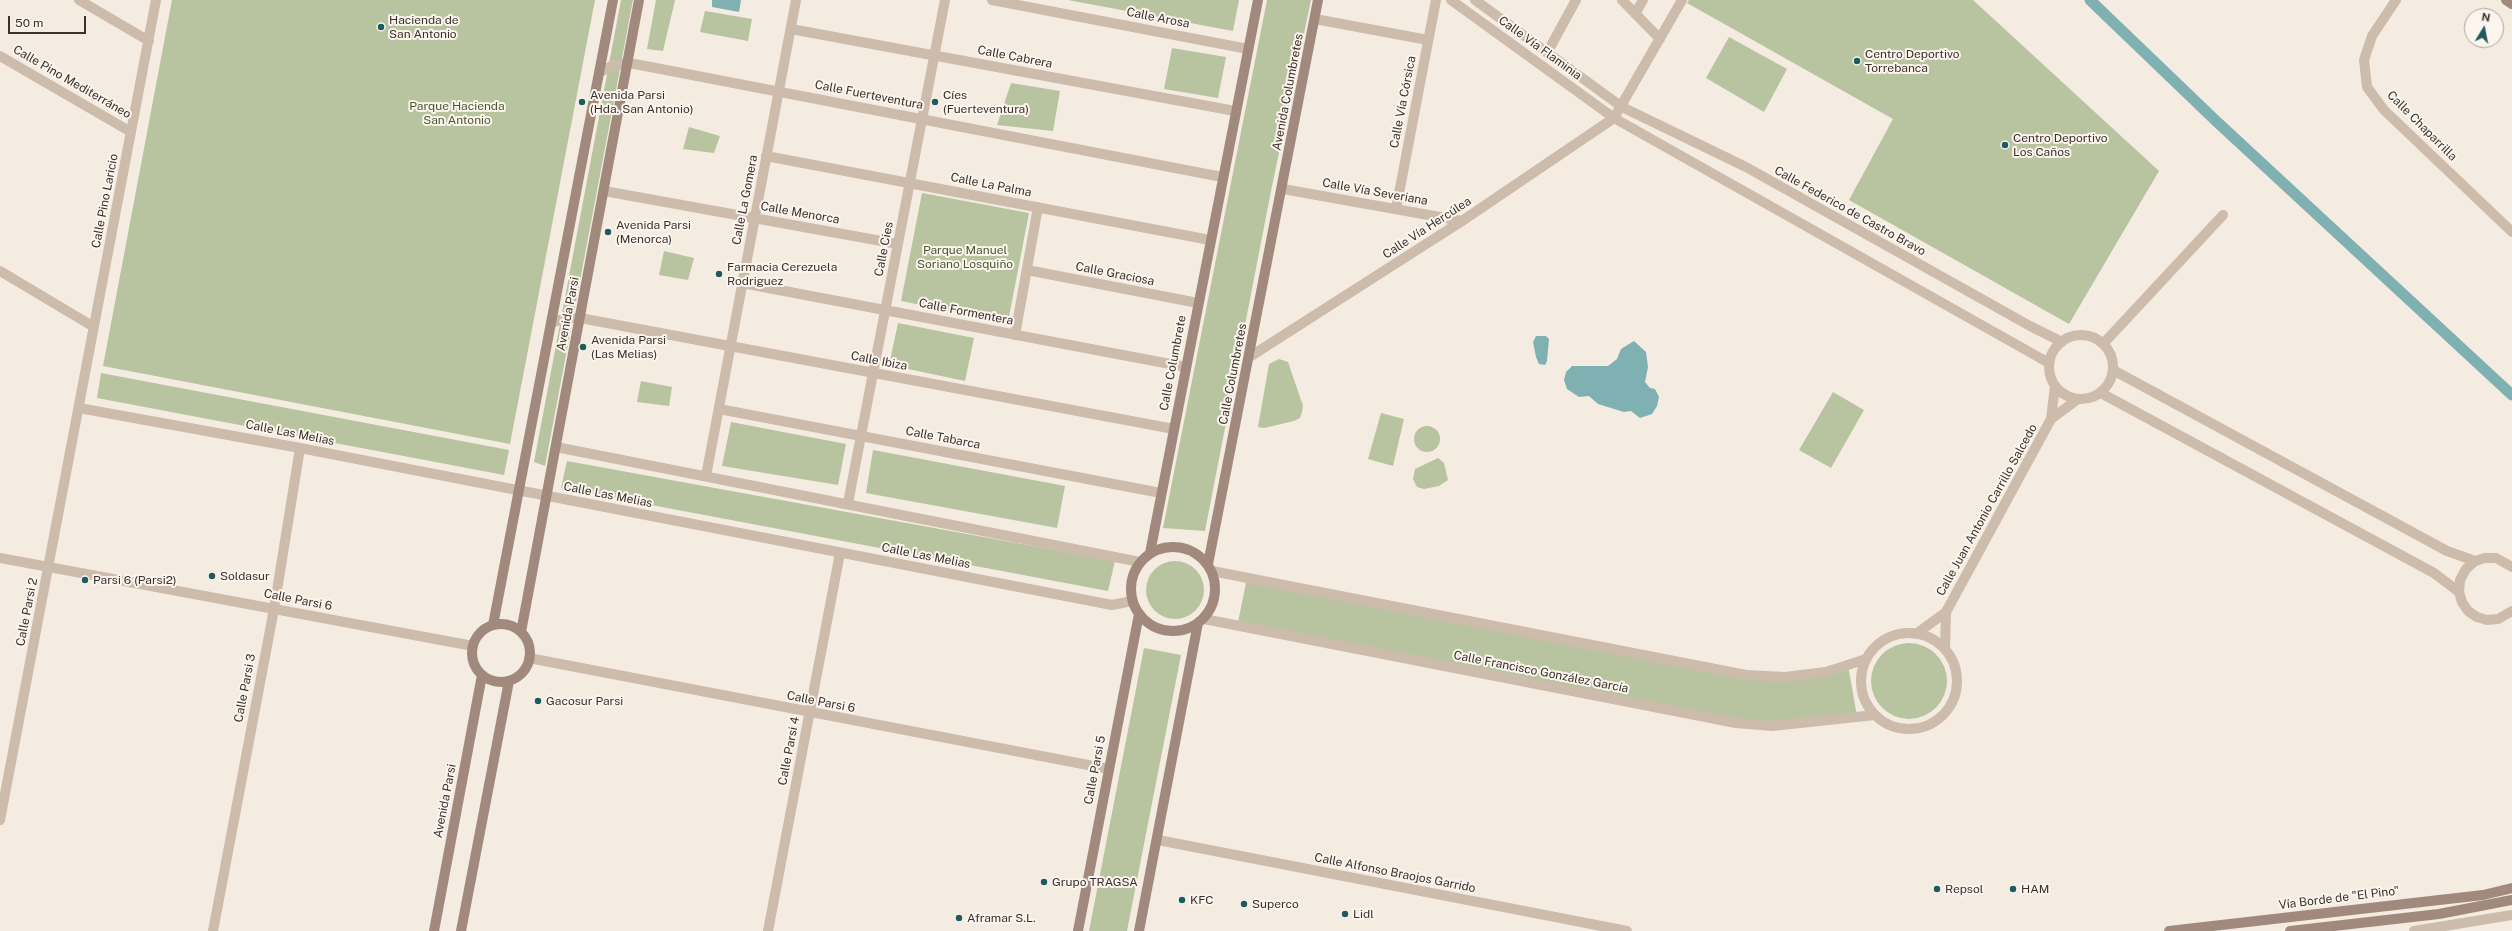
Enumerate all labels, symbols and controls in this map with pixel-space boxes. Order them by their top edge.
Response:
street label: Calle Arosa [1125,5,1191,31]
scale bar [10,8,88,34]
north arrow [2464,8,2504,48]
text: N [2481,11,2491,24]
place label: Hacienda de San Antonio [389,13,459,41]
street label: Calle Vía Flaminia [1496,13,1584,83]
text: 50 m [15,16,43,30]
marker: Hacienda de San Antonio [376,22,386,32]
street label: Avenida Columbretes [1270,32,1306,152]
street label: Calle Pino Mediterráneo [10,42,134,122]
street label: Calle Cabrera [976,43,1054,71]
place label: Centro Deportivo Torrebanca [1865,47,1960,75]
street label: Calle Vía Córsica [1387,55,1419,149]
marker: Centro Deportivo Torrebanca [1852,56,1862,66]
street label: Calle Fuerteventura [814,77,924,113]
place label: Avenida Parsi (Hda. San Antonio) [590,88,693,116]
place label: Cíes (Fuerteventura) [943,88,1029,116]
street label: Calle Chaparrilla [2384,88,2460,164]
marker: Avenida Parsi (Hda. San Antonio) [577,97,587,107]
marker: Cíes (Fuerteventura) [930,97,940,107]
park label: Parque Hacienda San Antonio [409,99,505,127]
place label: Centro Deportivo Los Caños [2013,131,2108,159]
marker: Centro Deportivo Los Caños [2000,140,2010,150]
street label: Calle Pino Laricio [89,153,121,249]
street label: Calle La Gomera [729,154,761,246]
street label: Calle Federico de Castro Bravo [1772,163,1928,259]
street label: Calle La Palma [949,170,1033,200]
street label: Calle Vía Severiana [1321,176,1429,208]
street label: Calle Vía Hercúlea [1380,194,1474,262]
street label: Calle Menorca [759,199,841,227]
place label: Avenida Parsi (Menorca) [616,218,691,246]
street label: Calle Cies [872,220,896,278]
marker: Avenida Parsi (Menorca) [603,227,613,237]
park label: Parque Manuel Soriano Losquiño [917,243,1013,271]
street label: Calle Graciosa [1074,259,1156,289]
place label: Farmacia Cerezuela Rodriguez [727,260,837,288]
marker: Farmacia Cerezuela Rodriguez [714,269,724,279]
street label: Avenida Parsi [554,276,582,352]
street label: Calle Formentera [918,296,1014,328]
street label: Calle Columbrete [1157,314,1189,412]
street label: Calle Columbretes [1216,322,1250,426]
place label: Avenida Parsi (Las Melias) [591,333,666,361]
marker: Avenida Parsi (Las Melias) [578,342,588,352]
street label: Calle Ibiza [849,348,909,374]
street label: Calle Las Melias [244,417,336,449]
street label: Calle Juan Antonio Carrillo Salcedo [1934,421,2040,599]
street label: Calle Tabarca [904,424,982,452]
street label: Calle Las Melias [562,479,654,511]
street label: Calle Las Melias [880,540,972,572]
place label: Soldasur [220,569,270,583]
marker: Soldasur [207,571,217,581]
place label: Parsi 6 (Parsi2) [93,573,176,587]
marker: Parsi 6 (Parsi2) [80,575,90,585]
street label: Calle Parsi 2 [13,577,41,647]
street label: Calle Parsi 6 [262,586,334,614]
street label: Calle Francisco González García [1452,648,1630,696]
street label: Calle Parsi 3 [231,652,259,724]
street label: Calle Parsi 6 [785,688,857,716]
place label: Gacosur Parsi [546,694,623,708]
marker: Gacosur Parsi [533,696,543,706]
street label: Calle Parsi 4 [775,715,803,787]
street label: Calle Parsi 5 [1081,734,1109,806]
street label: Avenida Parsi [431,763,459,839]
street label: Calle Alfonso Braojos Garrido [1313,850,1477,896]
place label: Grupo TRAGSA [1052,875,1138,889]
marker: Grupo TRAGSA [1039,877,1049,887]
place label: Repsol [1945,882,1983,896]
place label: HAM [2021,882,2049,896]
street label: Vía Borde de "El Pino" [2278,883,2400,913]
marker: Repsol [1932,884,1942,894]
marker: HAM [2008,884,2018,894]
place label: KFC [1190,893,1214,907]
marker: KFC [1177,895,1187,905]
place label: Superco [1252,897,1299,911]
marker: Superco [1239,899,1249,909]
place label: Lidl [1353,907,1374,921]
marker: Lidl [1340,909,1350,919]
place label: Aframar S.L. [967,911,1036,925]
marker: Aframar S.L. [954,913,964,923]

